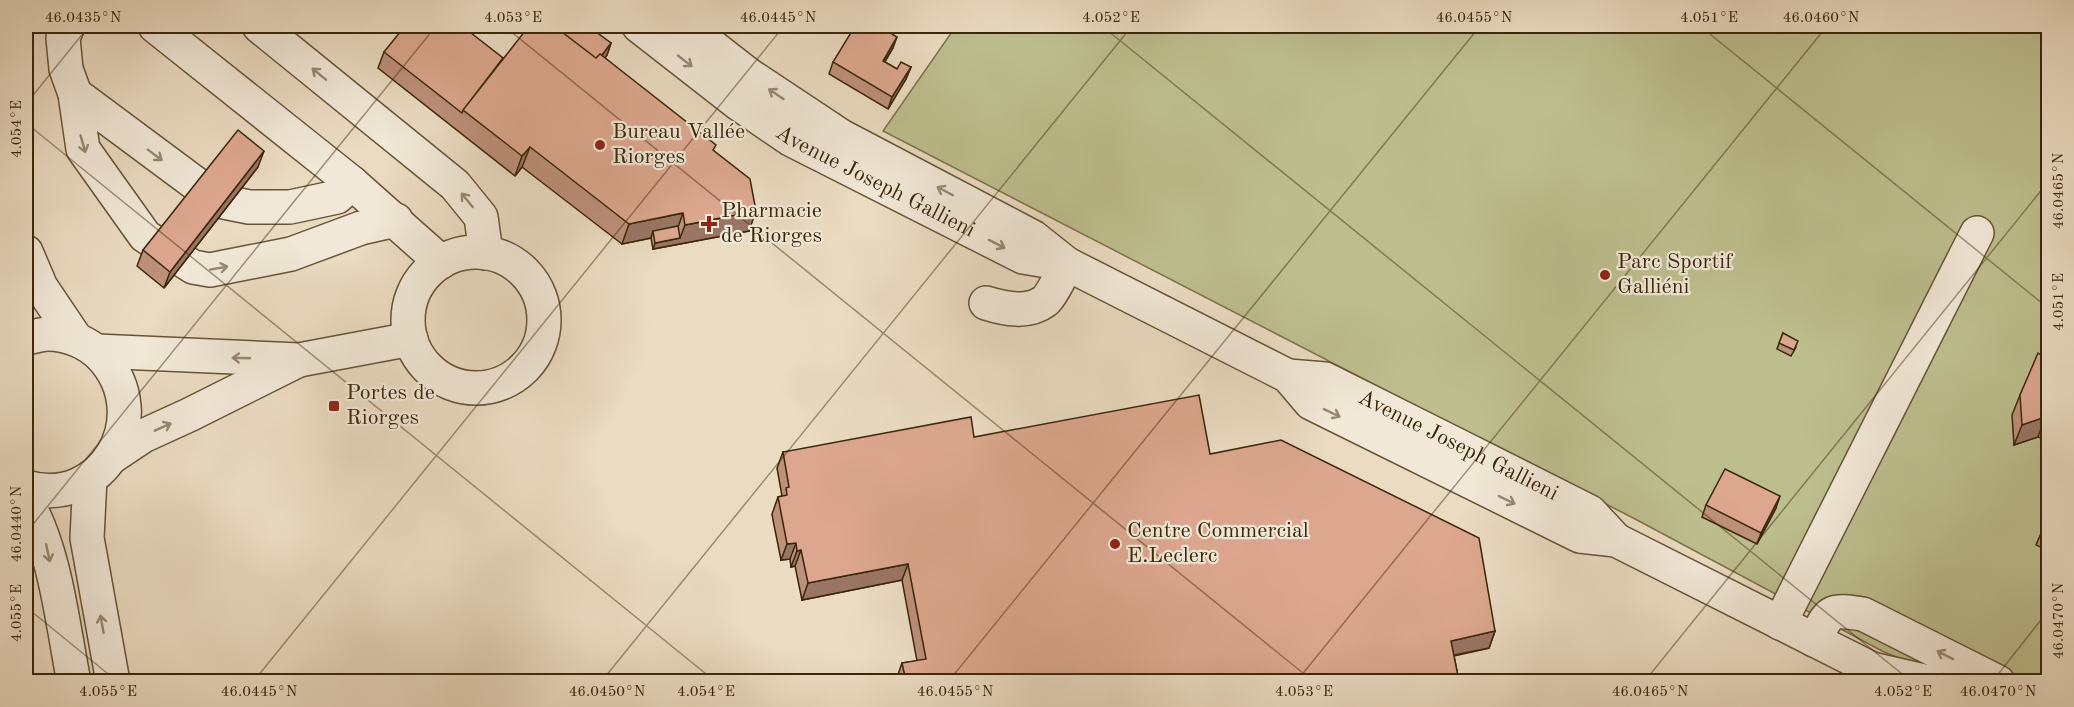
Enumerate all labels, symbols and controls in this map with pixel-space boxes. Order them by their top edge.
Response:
text: 46.0435°N [45,11,122,26]
text: 4.053°E [484,11,542,26]
text: 46.0445°N [740,11,817,26]
text: 4.052°E [1082,11,1140,26]
text: 46.0455°N [1436,11,1513,26]
text: 4.051°E [1680,11,1738,26]
text: 46.0460°N [1783,11,1860,26]
one-way arrow [677,55,693,68]
one-way arrow [311,67,327,80]
one-way arrow [769,88,785,100]
text: 4.054°E [10,100,25,158]
place label: Bureau Vallée Riorges [612,121,745,168]
street label: Avenue Joseph Gallieni [771,121,978,242]
one-way arrow [79,134,90,153]
marker: Bureau Vallée Riorges [593,138,607,152]
one-way arrow [147,148,163,161]
text: 46.0465°N [2052,152,2067,229]
one-way arrow [937,185,954,197]
one-way arrow [461,192,474,208]
place label: Pharmacie de Riorges [721,200,822,247]
marker: Pharmacie de Riorges [702,217,716,231]
one-way arrow [988,239,1006,251]
place label: Parc Sportif Galliéni [1617,251,1733,298]
one-way arrow [208,262,228,273]
marker: Parc Sportif Galliéni [1598,268,1612,282]
text: 4.051°E [2052,273,2067,331]
one-way arrow [231,352,251,363]
place label: Portes de Riorges [346,382,435,429]
street label: Avenue Joseph Gallieni [1355,386,1562,505]
marker: Portes de Riorges [327,399,341,413]
one-way arrow [1323,408,1341,420]
one-way arrow [154,420,172,432]
text: 46.0440°N [10,485,25,562]
one-way arrow [1497,494,1515,506]
place label: Centre Commercial E.Leclerc [1127,520,1309,567]
marker: Centre Commercial E.Leclerc [1108,537,1122,551]
one-way arrow [43,544,55,563]
text: 46.0470°N [2052,582,2067,659]
text: 4.055°E [10,584,25,642]
one-way arrow [97,615,108,634]
one-way arrow [1937,649,1955,660]
text: 4.055°E [79,685,137,700]
text: 46.0445°N [221,685,298,700]
text: 46.0450°N [569,685,646,700]
text: 4.054°E [677,685,735,700]
text: 46.0455°N [917,685,994,700]
text: 4.053°E [1275,685,1333,700]
text: 46.0465°N [1612,685,1689,700]
text: 4.052°E [1874,685,1932,700]
text: 46.0470°N [1960,685,2037,700]

